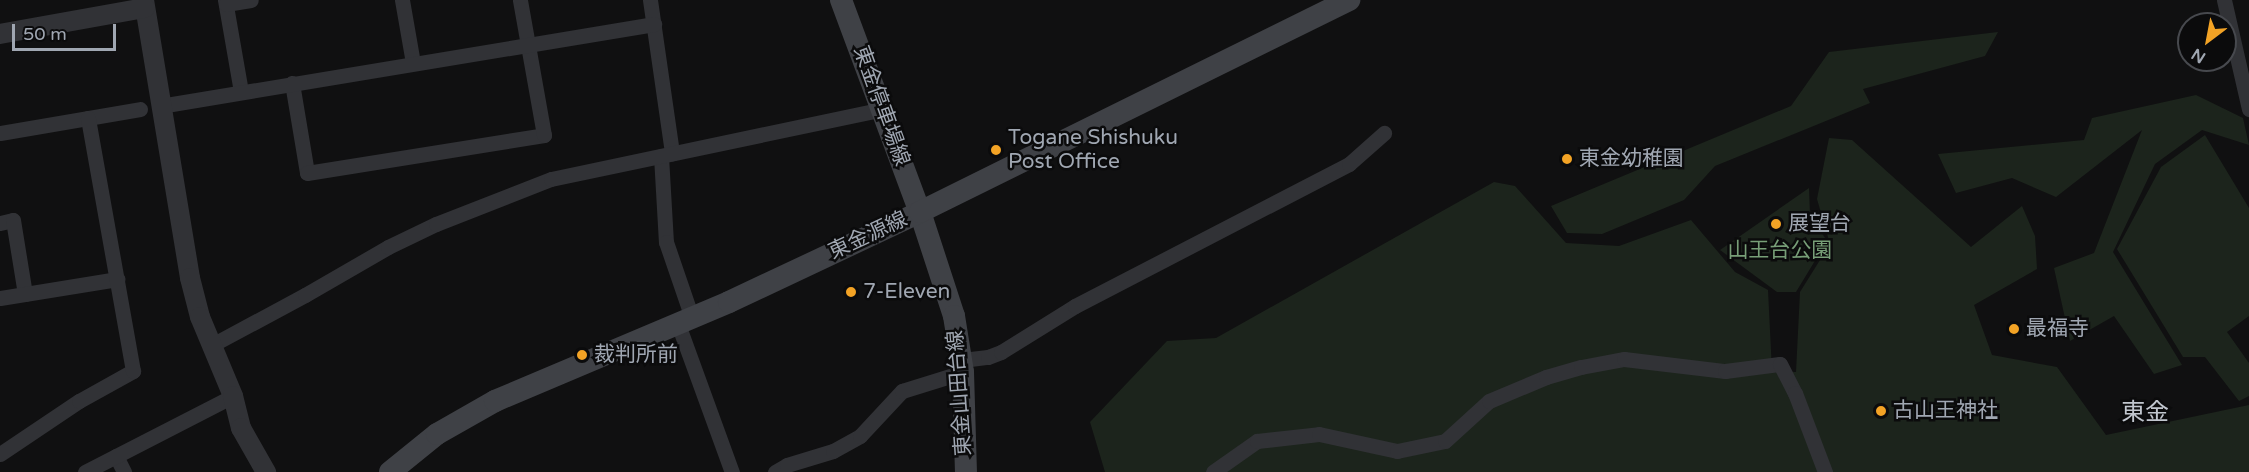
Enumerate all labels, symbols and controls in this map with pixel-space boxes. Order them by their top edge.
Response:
scale bar [15,12,118,50]
north arrow [2177,12,2237,72]
text: 50 m [23,23,67,45]
street label: 東金停車場線 [848,42,914,170]
text: N [2188,44,2209,67]
place label: Togane Shishuku Post Office [1008,125,1178,175]
marker: Togane Shishuku Post Office [989,143,1003,157]
place label: 東金幼稚園 [1579,146,1684,172]
marker: 東金幼稚園 [1560,152,1574,166]
street label: 東金源線 [825,207,911,265]
place label: 展望台 [1788,211,1851,237]
marker: 展望台 [1769,217,1783,231]
park label: 山王台公園 [1728,238,1832,264]
place label: 7-Eleven [863,279,950,305]
marker: 7-Eleven [844,285,858,299]
place label: 最福寺 [2026,316,2089,342]
marker: 最福寺 [2007,322,2021,336]
street label: 東金山田台線 [943,329,977,457]
place label: 裁判所前 [594,342,678,368]
marker: 裁判所前 [575,348,589,362]
place label: 古山王神社 [1893,398,1998,424]
district label: 東金 [2121,399,2169,427]
marker: 古山王神社 [1874,404,1888,418]

